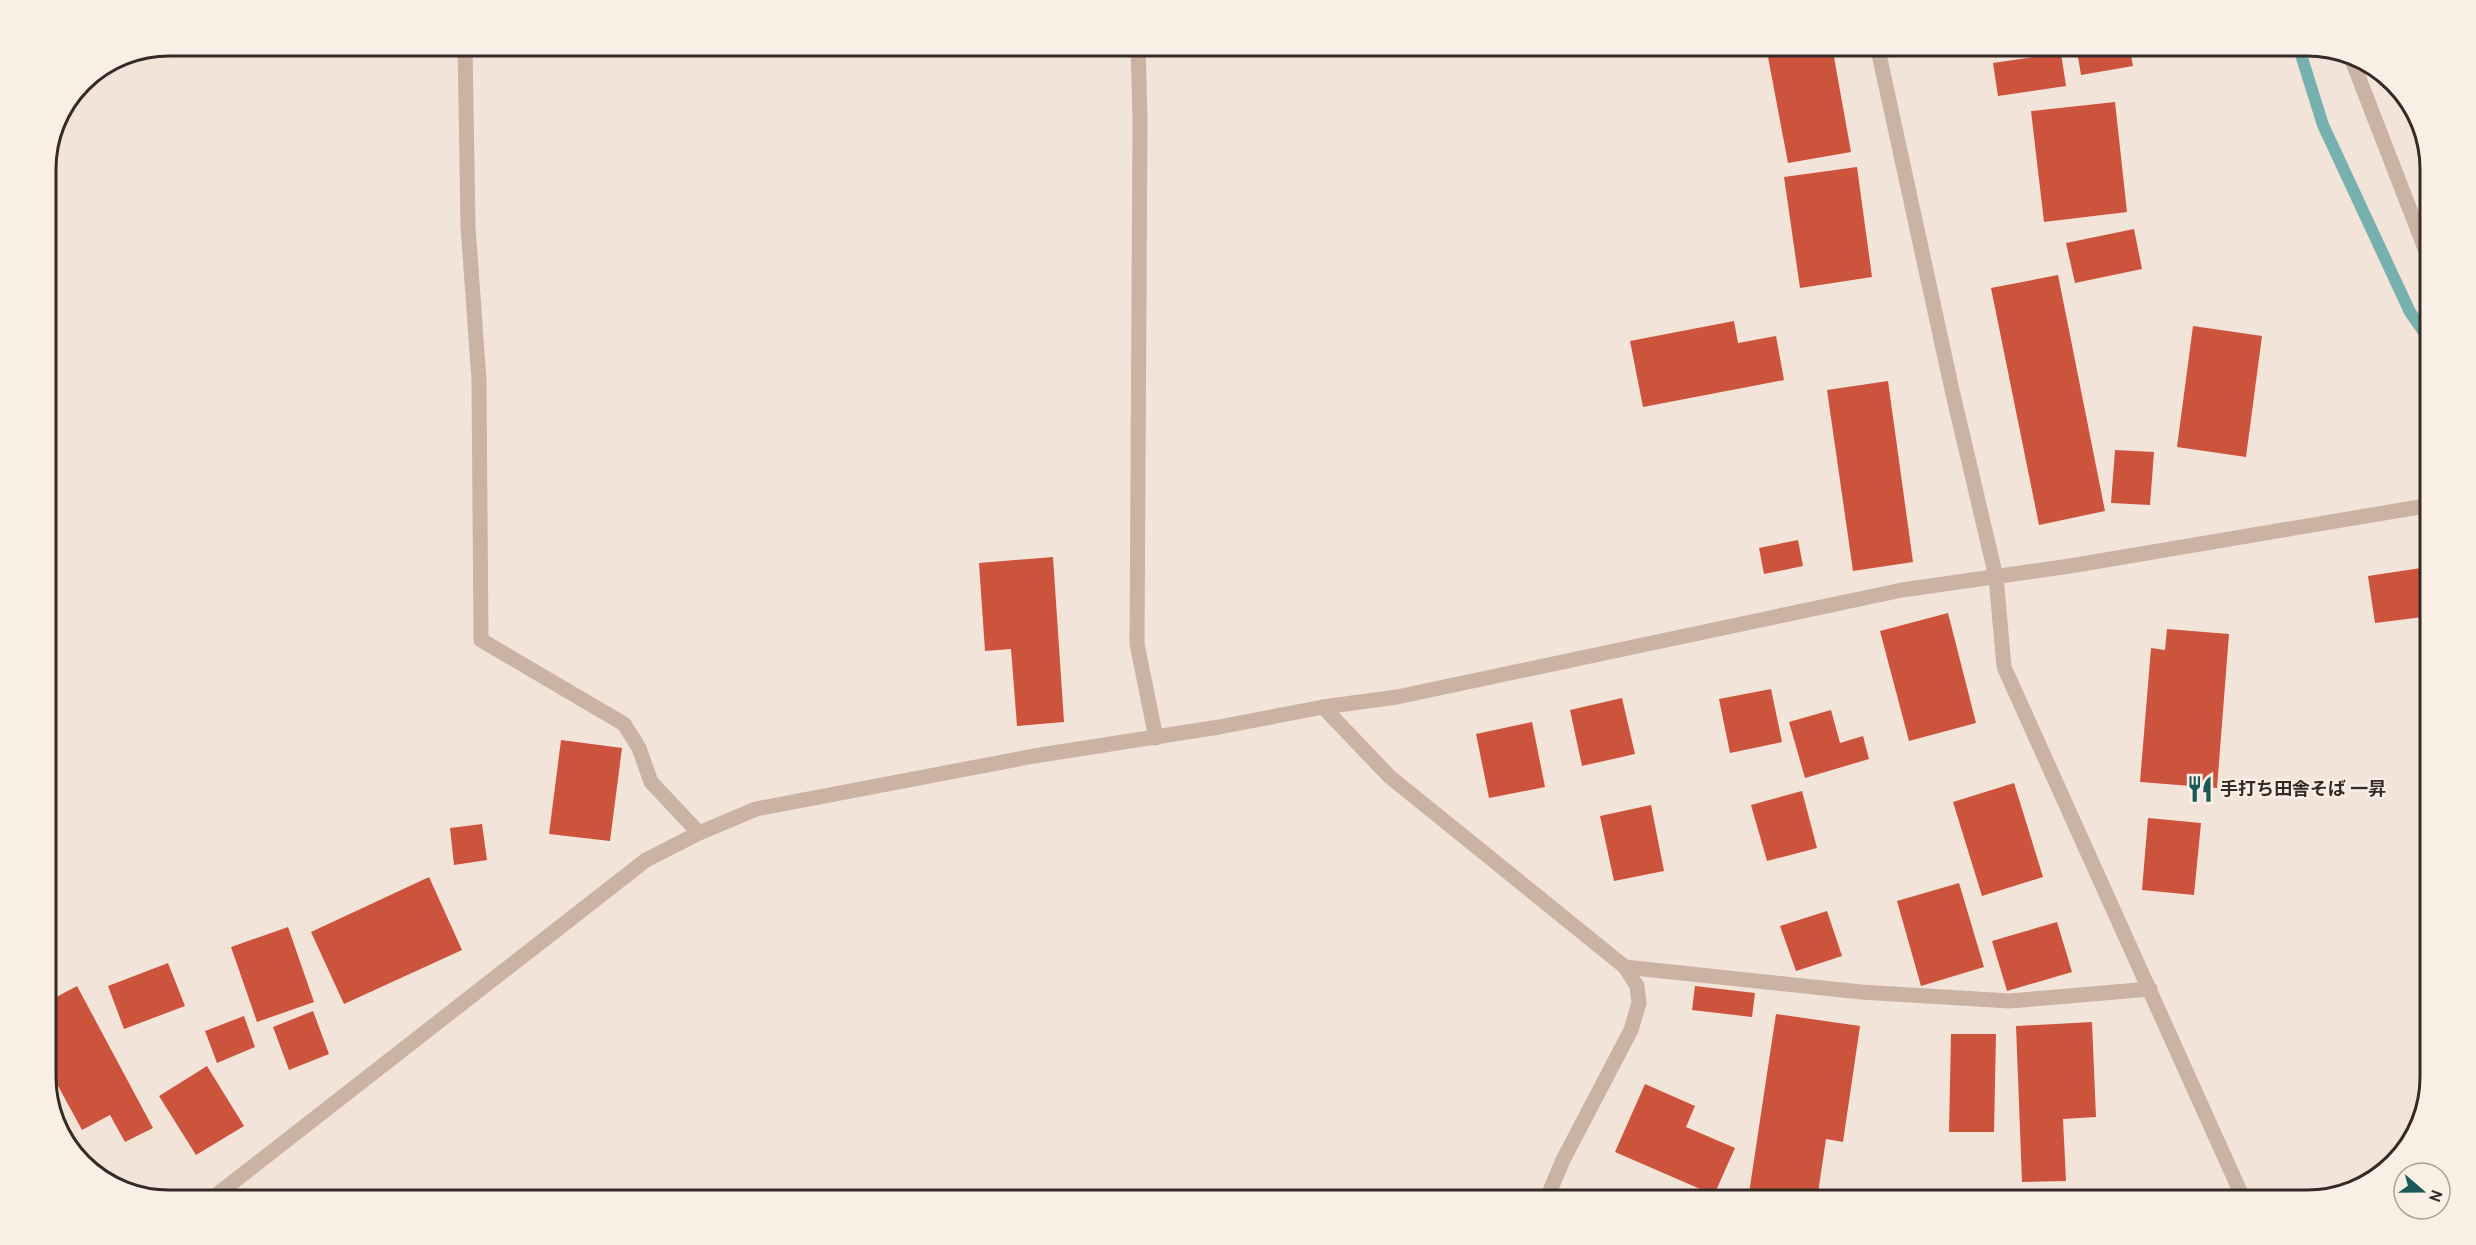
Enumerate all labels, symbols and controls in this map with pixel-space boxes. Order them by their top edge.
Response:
restaurant icon: 手打ち田舎そば 一昇 [2185,774,2215,804]
place label: 手打ち田舎そば 一昇 [2220,778,2386,800]
north arrow [2392,1161,2452,1221]
text: N [2425,1187,2446,1205]

